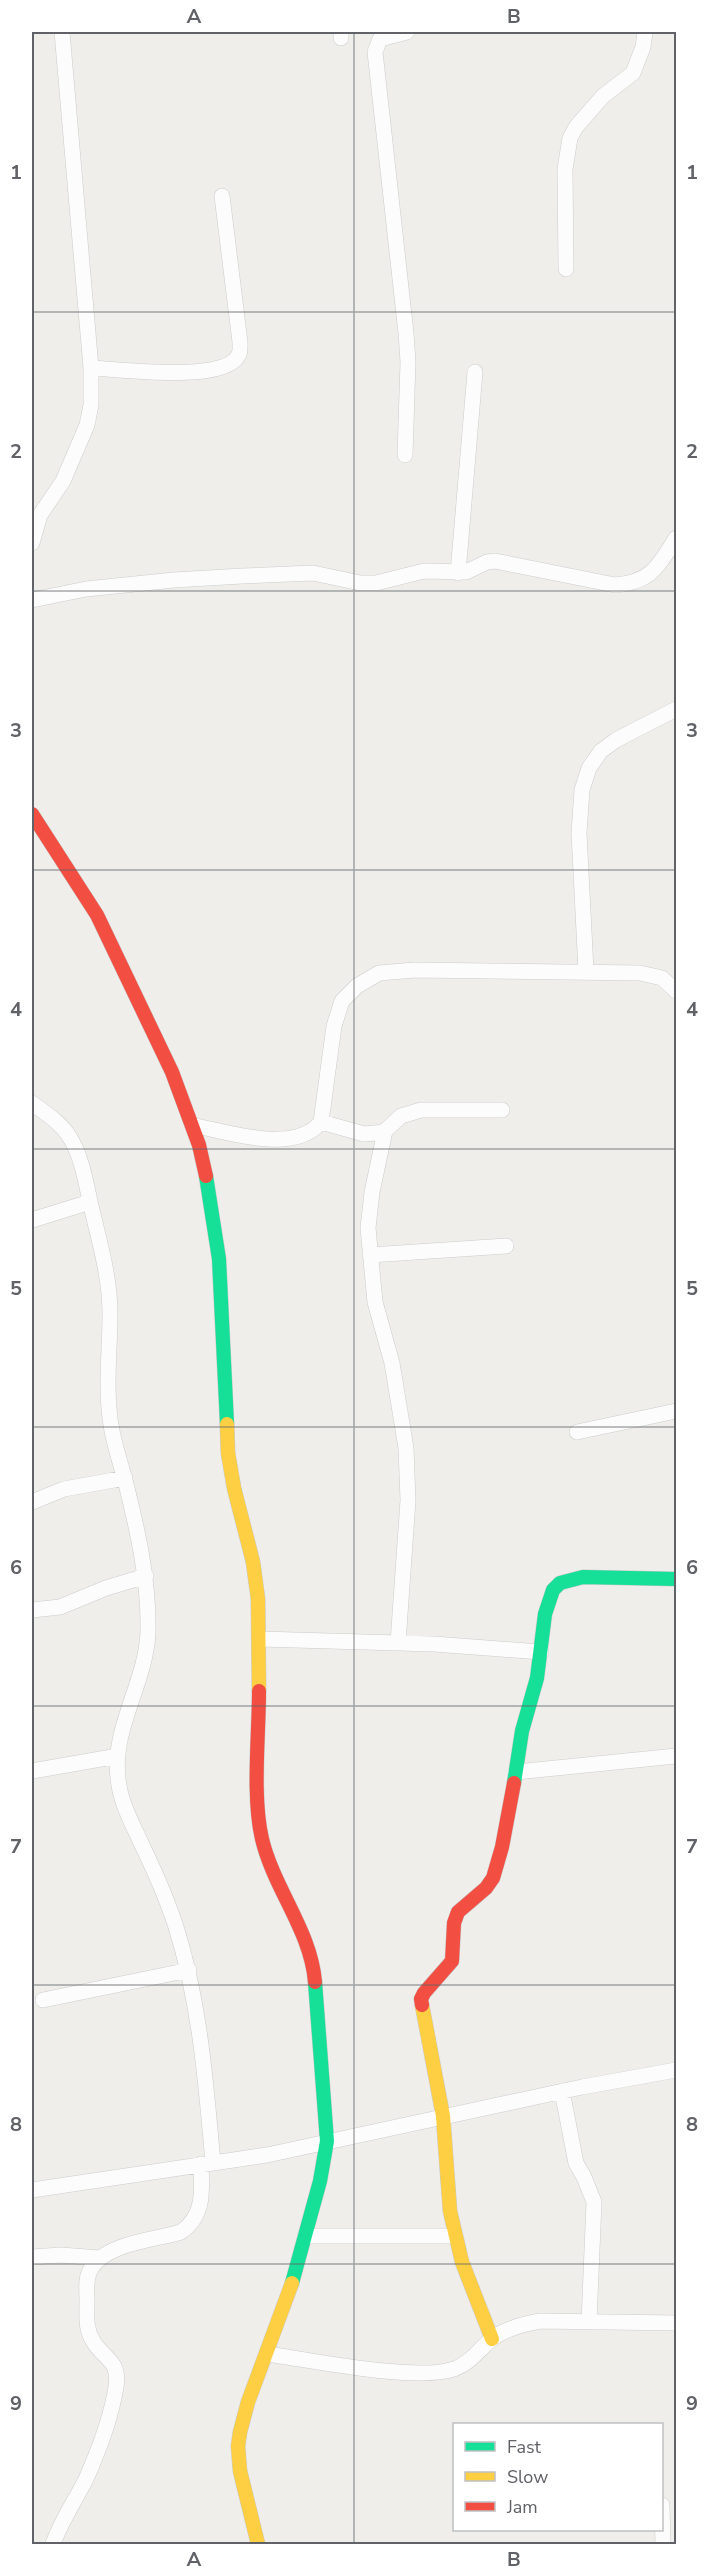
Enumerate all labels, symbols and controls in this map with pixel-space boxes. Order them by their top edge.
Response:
text: A [187,3,202,30]
text: B [507,3,521,30]
text: 1 [10,159,22,186]
text: 1 [686,159,698,186]
text: 2 [10,438,22,465]
text: 2 [686,438,698,465]
text: 3 [10,717,22,744]
text: 3 [686,717,698,744]
text: 4 [10,996,22,1023]
text: 4 [686,996,698,1023]
text: 5 [10,1275,22,1302]
text: 5 [686,1275,698,1302]
text: 6 [10,1554,22,1581]
text: 6 [686,1554,698,1581]
text: 7 [10,1833,22,1860]
text: 7 [686,1833,698,1860]
text: 8 [10,2111,22,2138]
text: 8 [686,2111,698,2138]
text: 9 [10,2390,22,2417]
text: 9 [686,2390,698,2417]
legend [453,2423,663,2531]
text: Fast [507,2435,542,2459]
text: Slow [507,2465,548,2489]
text: Jam [506,2495,538,2519]
text: A [187,2546,202,2573]
text: B [507,2546,521,2573]

